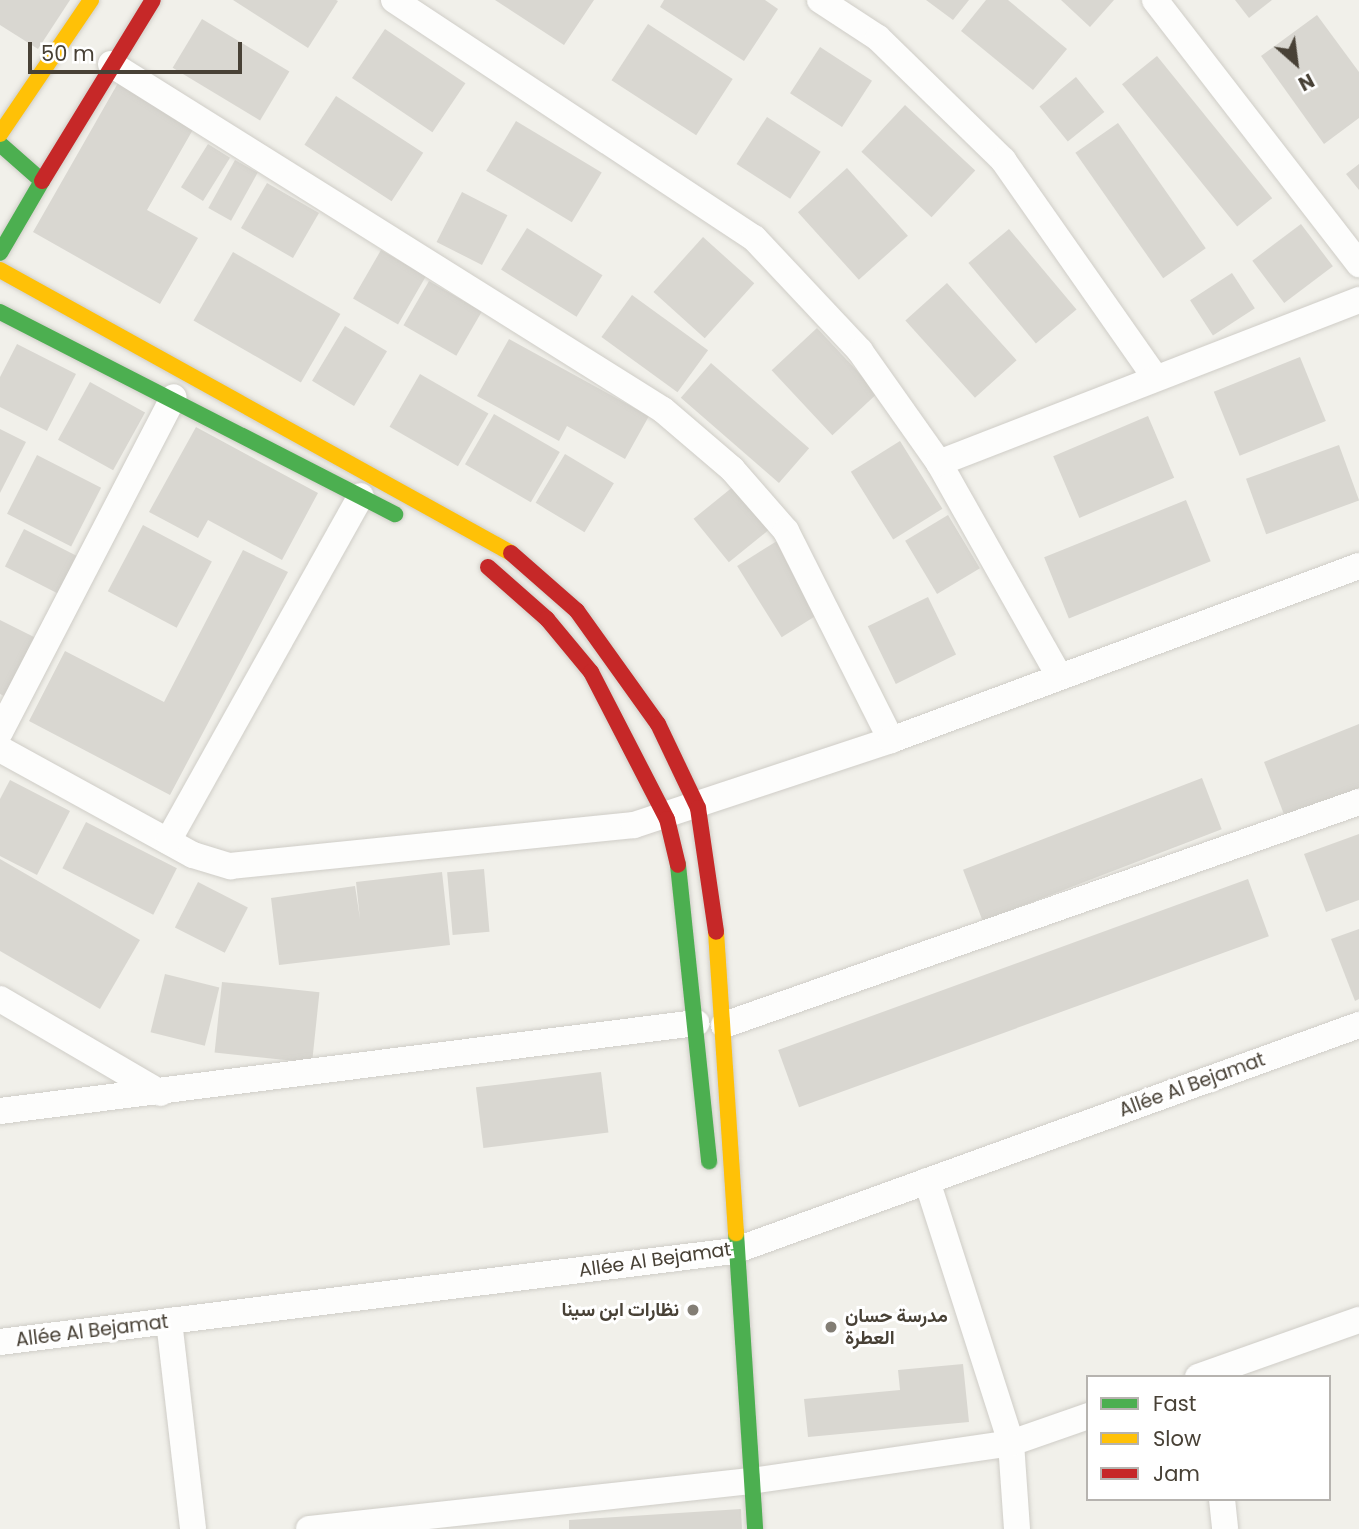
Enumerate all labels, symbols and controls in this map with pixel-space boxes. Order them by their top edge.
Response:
scale bar [32,28,245,72]
north arrow [1261,28,1331,98]
text: 50 m [41,39,95,68]
text: N [1293,67,1319,97]
street label: Allée Al Bejamat [1116,1048,1268,1122]
street label: Allée Al Bejamat [577,1238,733,1282]
place label: نظارات ابن سينا [562,1299,679,1321]
marker: نظارات ابن سينا [685,1302,701,1318]
place label: مدرسة حسان العطرة [845,1305,948,1349]
street label: Allée Al Bejamat [14,1310,170,1352]
marker: مدرسة حسان العطرة [823,1319,839,1335]
legend [1086,1375,1331,1501]
text: Fast [1153,1389,1196,1418]
text: Slow [1153,1424,1201,1453]
text: Jam [1153,1459,1200,1488]

